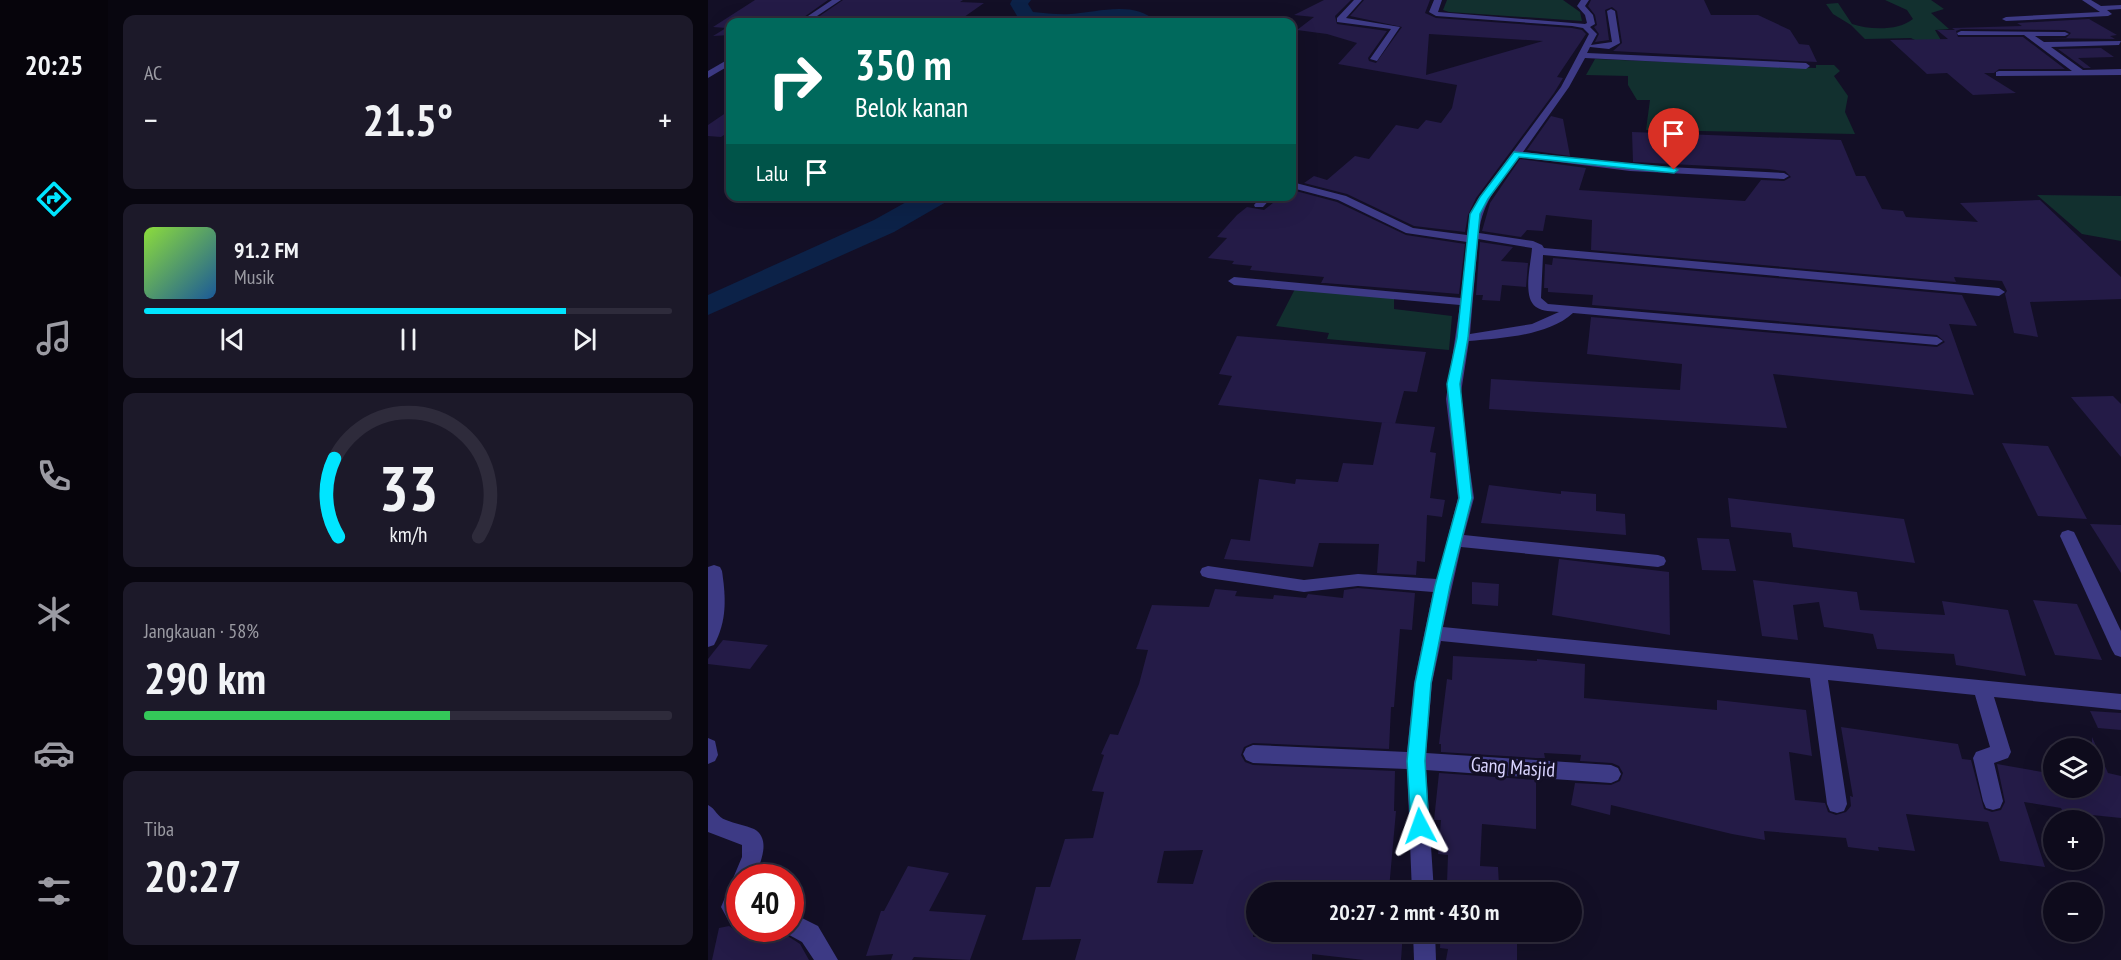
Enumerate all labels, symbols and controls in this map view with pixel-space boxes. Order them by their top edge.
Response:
text: 350 m [855,37,952,92]
icon: right [756,42,834,120]
text: 20:25 [25,48,83,82]
text: AC [144,60,162,86]
text: 21.5° [363,90,453,148]
text: Belok kanan [855,90,968,124]
text: − [144,98,158,141]
text: + [658,98,672,141]
pin [1648,108,1699,170]
icon: arrive [1657,117,1690,150]
icon: arrive [800,156,833,189]
text: Lalu [756,159,788,187]
icon: directions [33,178,75,220]
text: 91.2 FM [234,236,299,264]
text: Musik [234,264,274,290]
icon: music [33,317,75,359]
icon: previous [216,323,249,356]
icon: pause [392,323,425,356]
icon: next [568,323,601,356]
text: 33 [378,447,438,528]
icon: phone [33,455,75,497]
text: km/h [389,520,427,548]
icon: climate [33,593,75,635]
text: Jangkauan · 58% [144,618,259,644]
text: 290 km [144,648,266,706]
icon: car [33,732,75,774]
map controls [2043,738,2103,942]
button: layers [2043,738,2103,798]
street label: Gang Masjid [1470,751,1556,783]
position arrow [1388,794,1452,858]
button: + [2043,810,2103,870]
text: Tiba [144,816,174,842]
text: 20:27 [144,846,241,904]
speed limit sign: 40 [726,864,804,942]
icon: filters [33,870,75,912]
button: − [2043,882,2103,942]
text: 20:27 · 2 mnt · 430 m [1329,898,1499,926]

